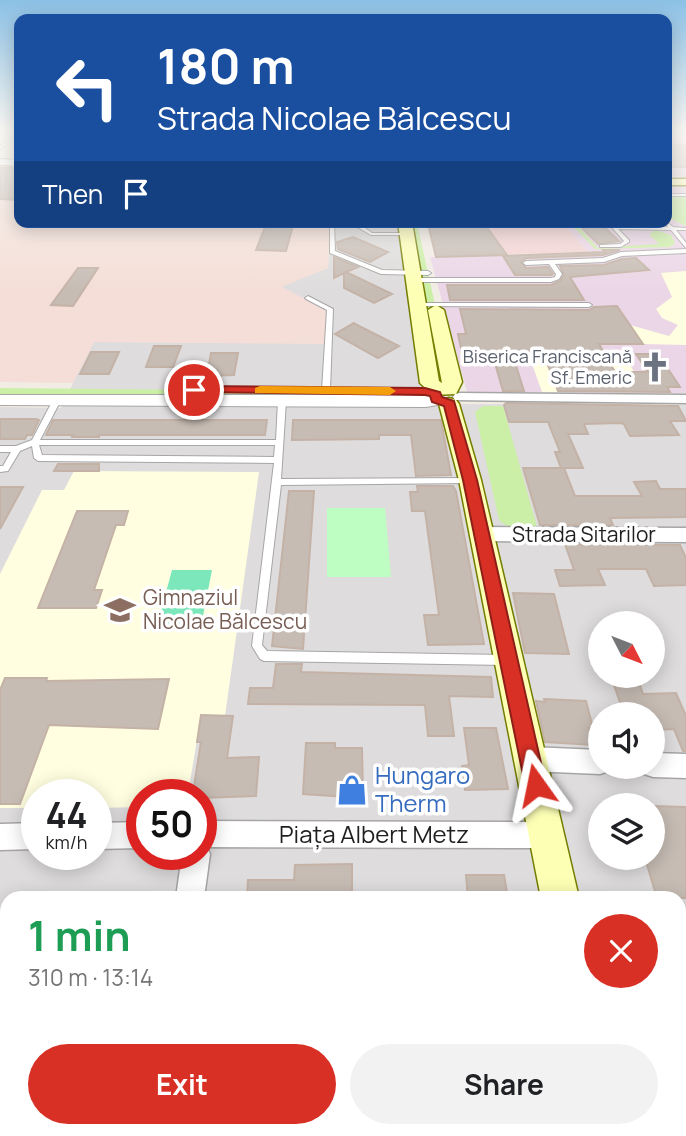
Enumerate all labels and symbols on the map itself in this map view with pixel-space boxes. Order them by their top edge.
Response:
place label: Biserica Franciscană Sf. Emeric [463,344,632,389]
church icon: Biserica Franciscană Sf. Emeric [638,350,672,384]
pin [164,360,224,420]
street label: Strada Sitarilor [512,520,656,548]
place label: Gimnaziul Nicolae Bălcescu [143,583,307,635]
school or university icon: Gimnaziul Nicolae Bălcescu [103,593,137,627]
north arrow [588,611,665,688]
position arrow [499,748,573,822]
place label: Hungaro Therm [375,758,470,819]
shop icon: Hungaro Therm [335,773,369,807]
speed limit sign: 50 [126,779,217,870]
street label: Piața Albert Metz [279,817,469,850]

